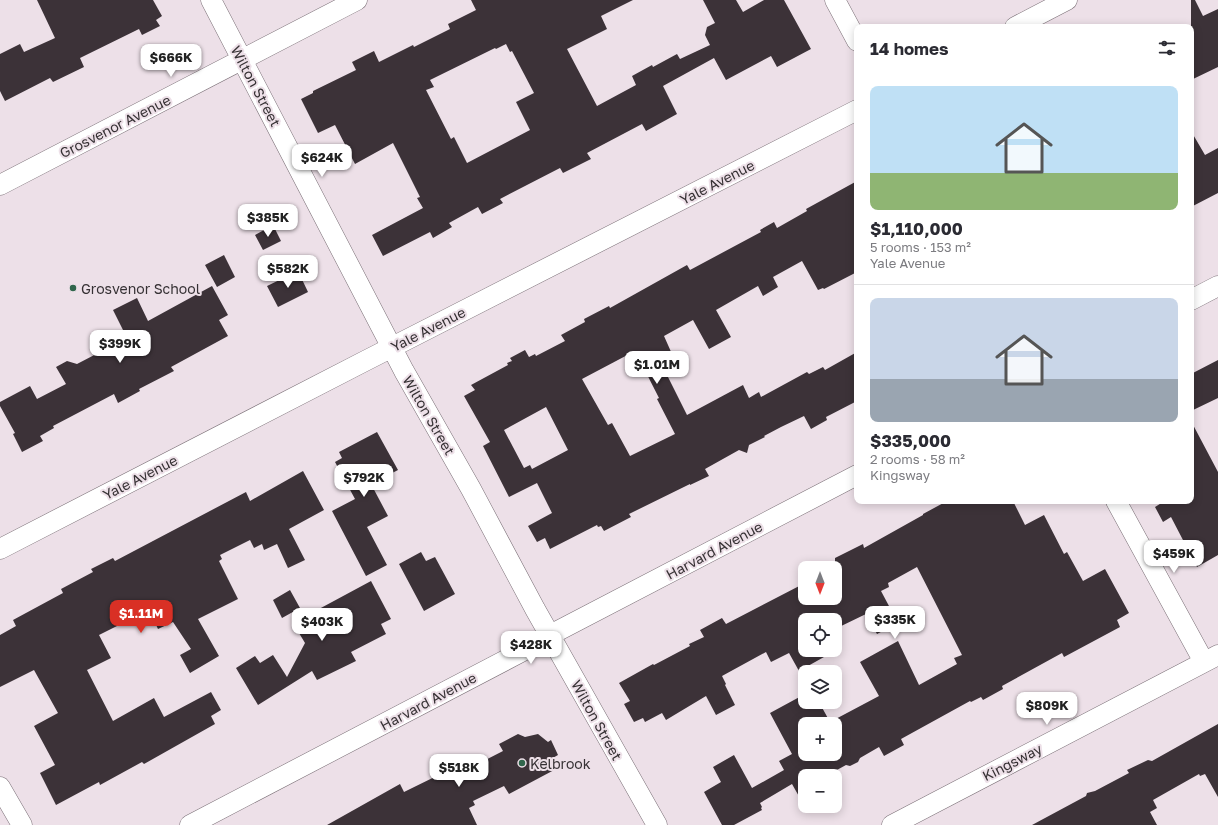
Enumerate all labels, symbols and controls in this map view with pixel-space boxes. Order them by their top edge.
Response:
icon: filters [1156,37,1178,59]
text: 14 homes [870,38,949,59]
street label: Wilton Street [228,43,284,129]
pin: $666K [143,44,199,78]
text: $666K [150,49,192,65]
street label: Grosvenor Avenue [57,91,173,161]
icon: home [988,112,1060,184]
pin: $624K [294,144,350,178]
text: $624K [301,149,343,165]
street label: Yale Avenue [677,156,757,208]
pin: $385K [240,204,296,238]
text: $385K [247,209,289,225]
text: $1,110,000 [870,218,963,239]
text: 5 rooms · 153 m² [870,239,971,255]
pin: $582K [260,255,316,289]
text: Yale Avenue [870,255,945,271]
text: $582K [267,260,309,276]
place label: Grosvenor School [81,280,200,297]
marker: Grosvenor School [68,283,78,293]
street label: Yale Avenue [388,303,468,355]
icon: home [988,324,1060,396]
pin: $399K [92,330,148,364]
text: $399K [99,335,141,351]
pin: $1.01M [624,351,690,385]
text: $1.01M [634,356,680,372]
street label: Wilton Street [399,372,459,458]
text: $335,000 [870,430,951,451]
street label: Yale Avenue [100,451,180,503]
text: 2 rooms · 58 m² [870,451,965,467]
pin: $792K [336,464,392,498]
text: Kingsway [870,467,930,483]
text: $792K [343,469,385,485]
street label: Harvard Avenue [663,517,765,583]
pin: $459K [1146,540,1202,574]
text: $459K [1153,545,1195,561]
north arrow [798,561,842,605]
map controls [798,561,842,813]
pin: $1.11M [108,600,174,634]
text: $1.11M [119,605,163,621]
pin: $335K [867,606,923,640]
pin: $403K [294,608,350,642]
text: $335K [874,611,916,627]
text: $403K [301,613,343,629]
button: locate [798,613,842,657]
pin: $428K [503,631,559,665]
text: $428K [510,636,552,652]
button: layers [798,665,842,709]
street label: Harvard Avenue [377,668,479,734]
street label: Wilton Street [568,677,626,763]
pin: $809K [1019,692,1075,726]
text: $809K [1025,697,1069,713]
button: + [798,717,842,761]
street label: Kingsway [979,740,1045,784]
pin: $518K [431,754,487,788]
place label: Kelbrook [530,755,591,772]
marker: Kelbrook [517,758,527,768]
text: $518K [438,759,480,775]
button: − [798,769,842,813]

